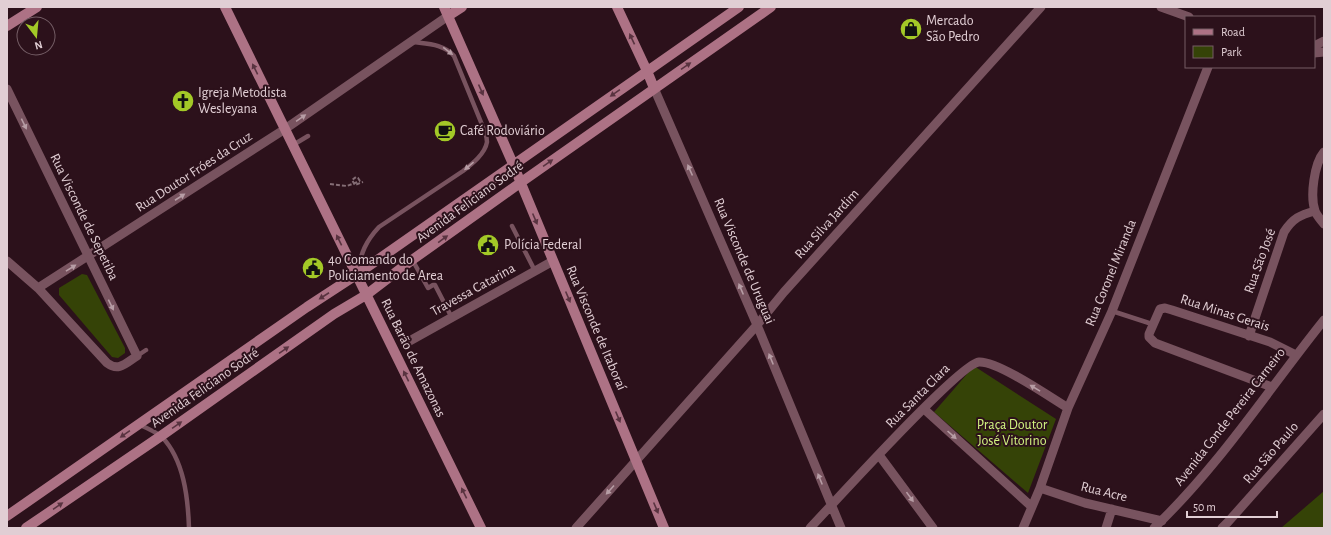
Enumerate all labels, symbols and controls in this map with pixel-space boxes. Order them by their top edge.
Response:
place label: Mercado São Pedro [926,14,980,44]
north arrow [16,16,56,56]
shop icon: Mercado São Pedro [898,16,924,42]
legend [1185,16,1315,68]
text: Road [1221,26,1245,38]
one-way arrow [629,33,635,44]
text: N [33,39,44,51]
text: Park [1221,46,1242,58]
one-way arrow [442,47,453,56]
one-way arrow [681,62,691,70]
one-way arrow [252,63,258,75]
one-way arrow [478,85,484,97]
place label: Igreja Metodista Wesleyana [198,86,287,116]
church icon: Igreja Metodista Wesleyana [170,88,196,114]
one-way arrow [610,89,620,97]
one-way arrow [295,114,306,122]
one-way arrow [21,118,27,130]
cafe icon: Café Rodoviário [432,118,458,144]
place label: Café Rodoviário [460,124,545,138]
street label: Rua Doutor Fróes da Cruz [133,129,255,215]
street label: Rua Visconde de Sepetiba [47,151,121,283]
street label: Avenida Feliciano Sodré [414,159,526,245]
one-way arrow [543,159,554,167]
one-way arrow [464,161,475,170]
one-way arrow [686,164,692,176]
street label: Rua Silva Jardim [792,187,862,261]
one-way arrow [175,193,185,201]
street label: Rua Visconde de Uruguai [711,196,777,326]
one-way arrow [533,213,539,225]
street label: Rua Coronel Miranda [1083,217,1139,328]
street label: Rua São José [1242,227,1278,295]
public building icon: Polícia Federal [475,232,501,258]
one-way arrow [336,234,342,245]
one-way arrow [437,235,448,243]
place label: Polícia Federal [504,238,582,252]
place label: 4o Comando do Policiamento de Area [328,253,444,283]
public building icon: 4o Comando do Policiamento de Area [300,255,326,281]
street label: Travessa Catarina [428,261,518,319]
one-way arrow [65,264,77,271]
street label: Rua Visconde de Itaboraí [563,264,629,393]
one-way arrow [738,283,744,295]
one-way arrow [565,291,572,303]
one-way arrow [319,292,329,300]
street label: Rua Minas Gerais [1179,292,1271,334]
street label: Rua Barão de Amazonas [378,296,448,420]
one-way arrow [108,299,115,310]
street label: Avenida Feliciano Sodré [148,345,262,431]
street label: Avenida Conde Pereira Carneiro [1172,345,1288,489]
one-way arrow [278,346,289,354]
one-way arrow [767,352,773,364]
street label: Rua Santa Clara [883,361,953,431]
one-way arrow [403,371,409,382]
one-way arrow [1029,384,1041,391]
one-way arrow [615,412,621,423]
park label: Praça Doutor José Vitorino [977,418,1048,448]
street label: Rua São Paulo [1241,420,1301,486]
one-way arrow [172,421,183,429]
one-way arrow [119,430,130,438]
one-way arrow [947,431,958,440]
one-way arrow [817,474,823,485]
street label: Rua Acre [1079,479,1129,505]
one-way arrow [606,485,615,496]
one-way arrow [461,487,467,499]
one-way arrow [906,492,914,503]
scale bar [1187,493,1277,519]
text: 50 m [1193,501,1216,513]
one-way arrow [53,502,64,510]
one-way arrow [653,502,659,513]

